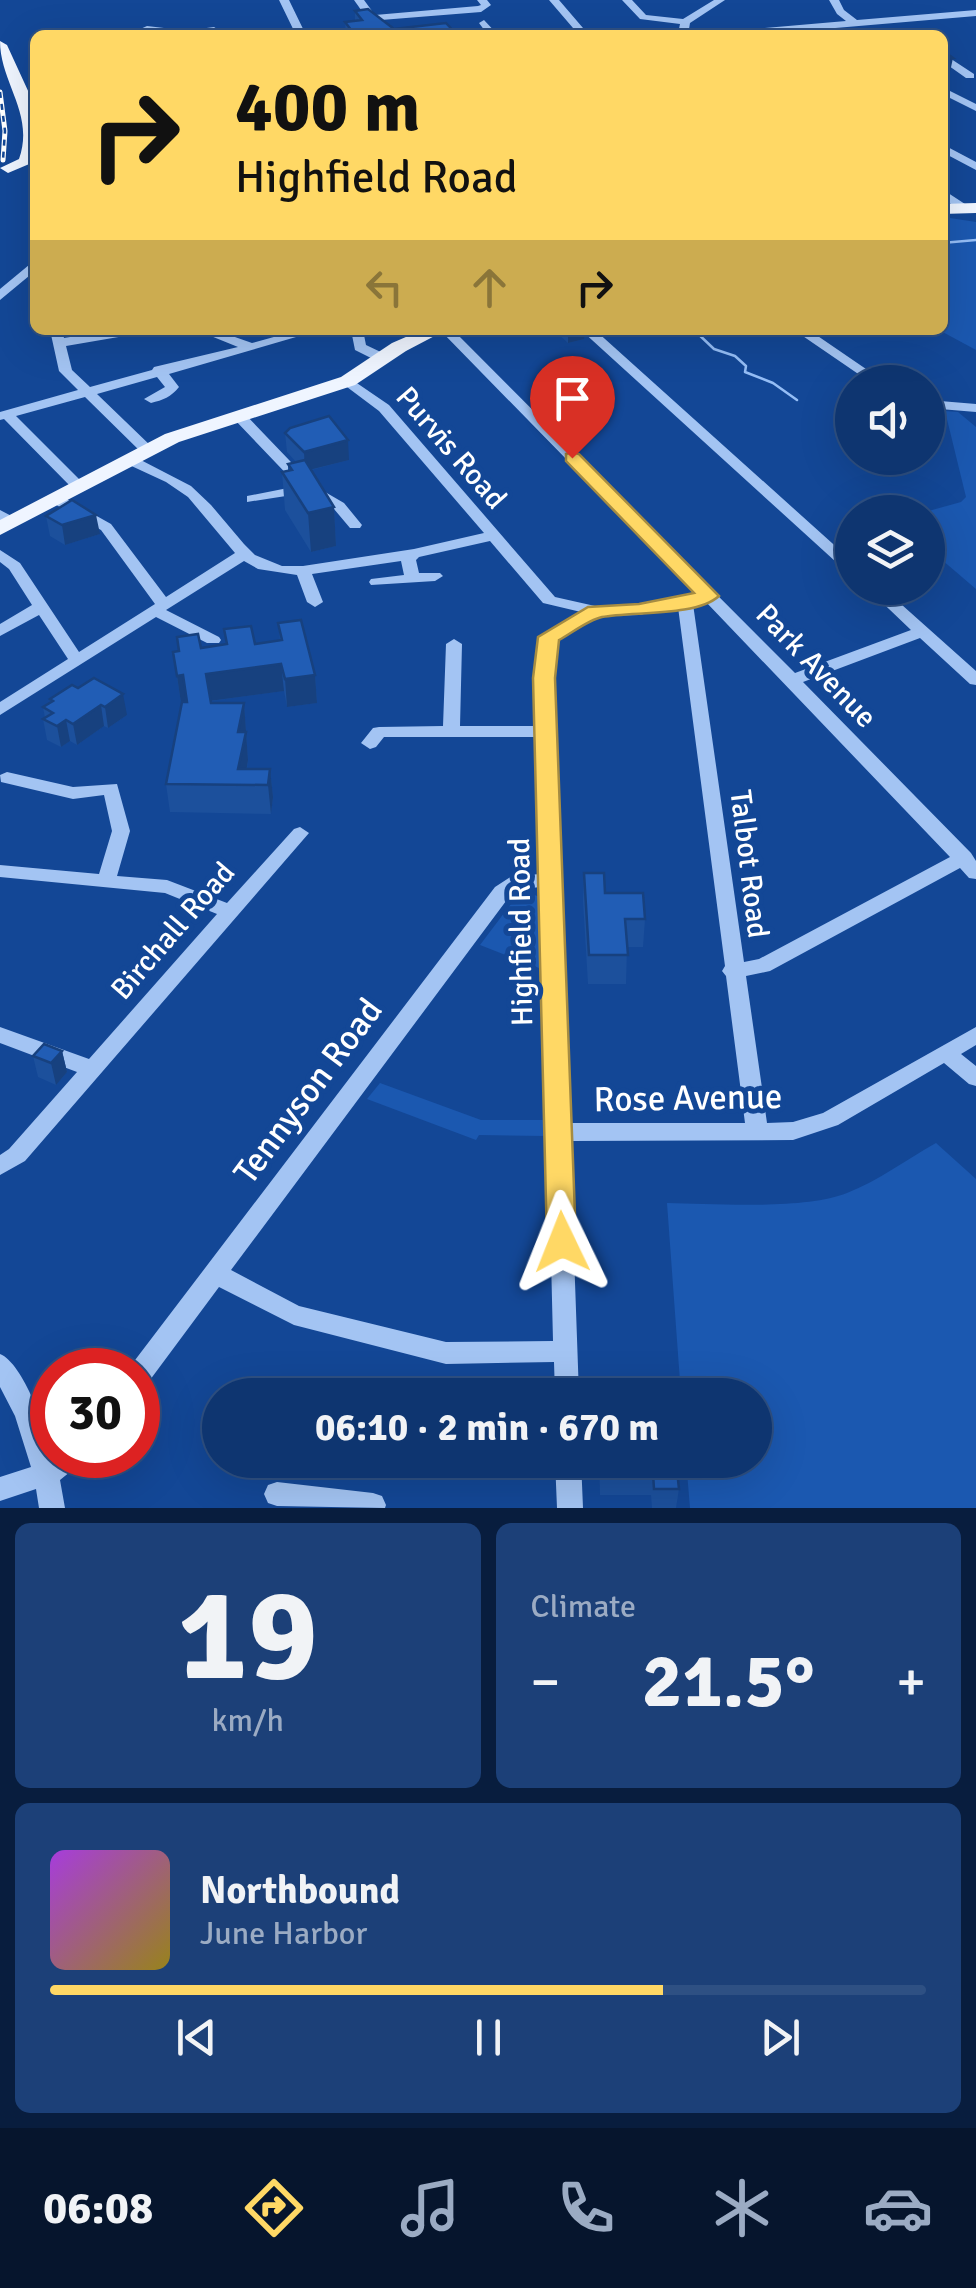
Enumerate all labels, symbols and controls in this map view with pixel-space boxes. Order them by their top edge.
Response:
text: 400 m [235,64,420,150]
icon: right [70,70,200,200]
text: Highfield Road [235,150,517,205]
icon: left [357,260,412,315]
icon: ahead [462,260,517,315]
icon: right [567,260,622,315]
pin [530,356,615,459]
map controls [835,365,945,605]
button: sound [835,365,945,475]
icon: arrive [545,371,600,426]
street label: Purvis Road [388,379,514,517]
button: layers [835,495,945,605]
street label: Park Avenue [748,596,884,736]
street label: Talbot Road [722,788,776,940]
street label: Highfield Road [501,838,541,1026]
street label: Birchall Road [103,855,243,1007]
street label: Tennyson Road [224,990,392,1192]
street label: Rose Avenue [593,1075,783,1121]
position arrow [510,1190,614,1294]
speed limit sign: 30 [30,1348,160,1478]
text: 06:10 · 2 min · 670 m [315,1404,659,1451]
text: 19 [178,1556,318,1716]
text: Climate [531,1587,636,1626]
text: 21.5° [642,1635,815,1728]
text: − [531,1648,560,1716]
text: + [896,1648,926,1716]
text: km/h [212,1701,284,1740]
text: Northbound [200,1867,400,1914]
text: June Harbor [200,1914,367,1953]
icon: previous [169,2010,224,2065]
icon: pause [461,2010,516,2065]
icon: next [753,2010,808,2065]
icon: directions [239,2173,309,2243]
icon: music [395,2173,465,2243]
icon: phone [551,2173,621,2243]
icon: climate [707,2173,777,2243]
icon: car [863,2173,933,2243]
text: 06:08 [43,2181,153,2236]

